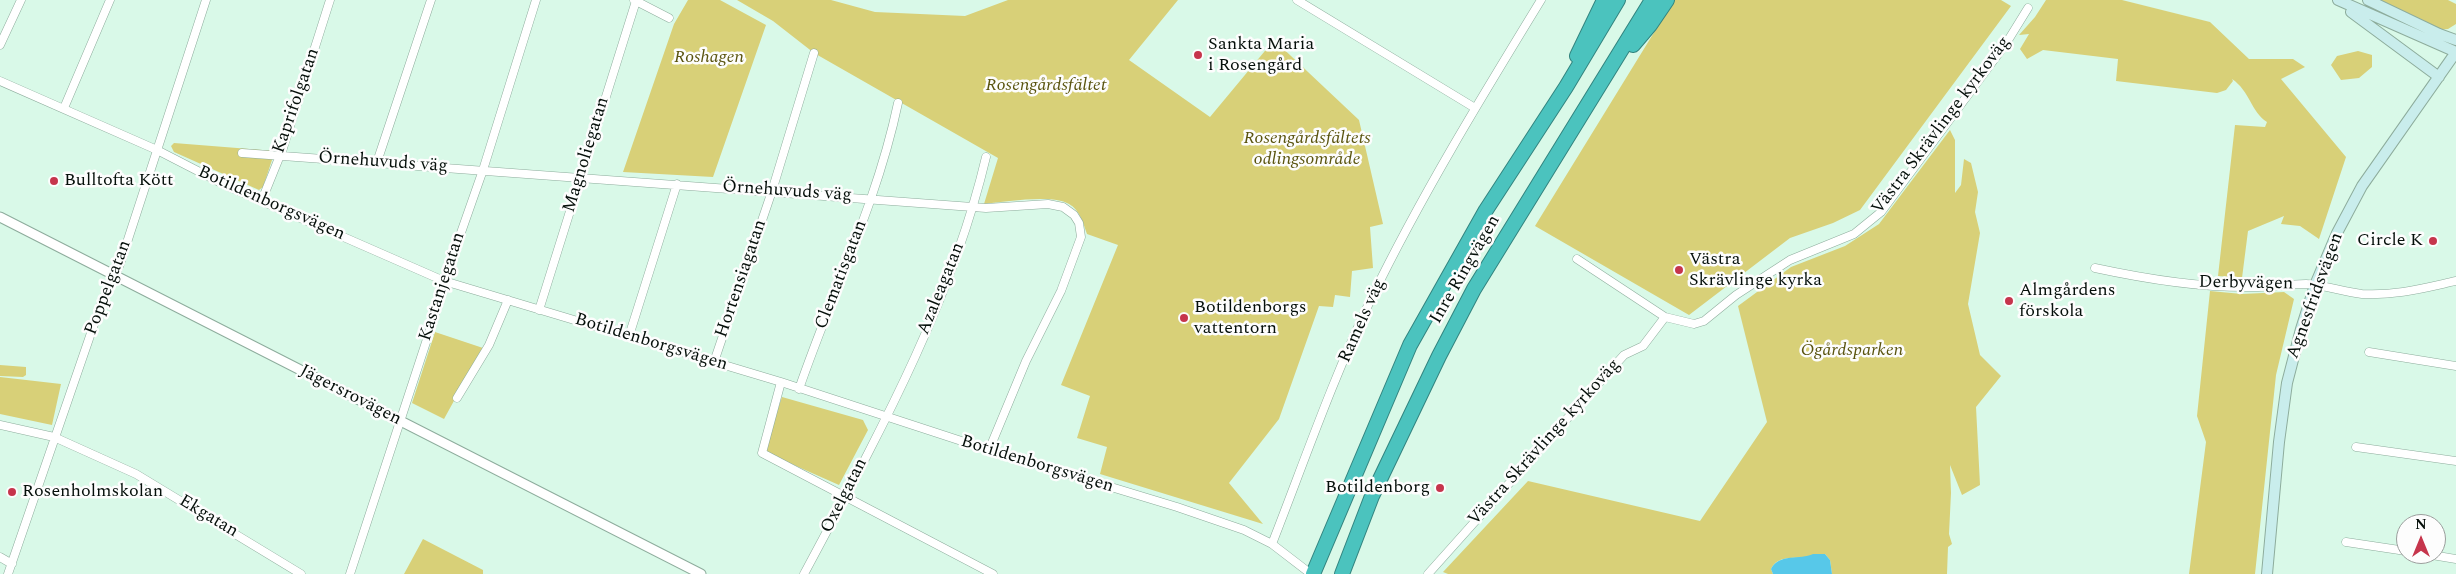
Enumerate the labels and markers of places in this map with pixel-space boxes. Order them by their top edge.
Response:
place label: Sankta Maria i Rosengård [1208,34,1314,76]
marker: Sankta Maria i Rosengård [1192,49,1204,61]
place label: Bulltofta Kött [64,170,173,192]
marker: Bulltofta Kött [48,175,60,187]
place label: Circle K [2357,230,2423,252]
marker: Circle K [2427,235,2439,247]
place label: Västra Skrävlinge kyrka [1689,249,1822,292]
marker: Västra Skrävlinge kyrka [1673,264,1685,276]
place label: Almgårdens förskola [2019,280,2116,322]
marker: Almgårdens förskola [2003,295,2015,307]
place label: Botildenborgs vattentorn [1194,297,1307,340]
marker: Botildenborgs vattentorn [1178,312,1190,324]
place label: Botildenborg [1325,477,1430,499]
place label: Rosenholmskolan [22,481,163,503]
marker: Botildenborg [1434,482,1446,494]
marker: Rosenholmskolan [6,486,18,498]

